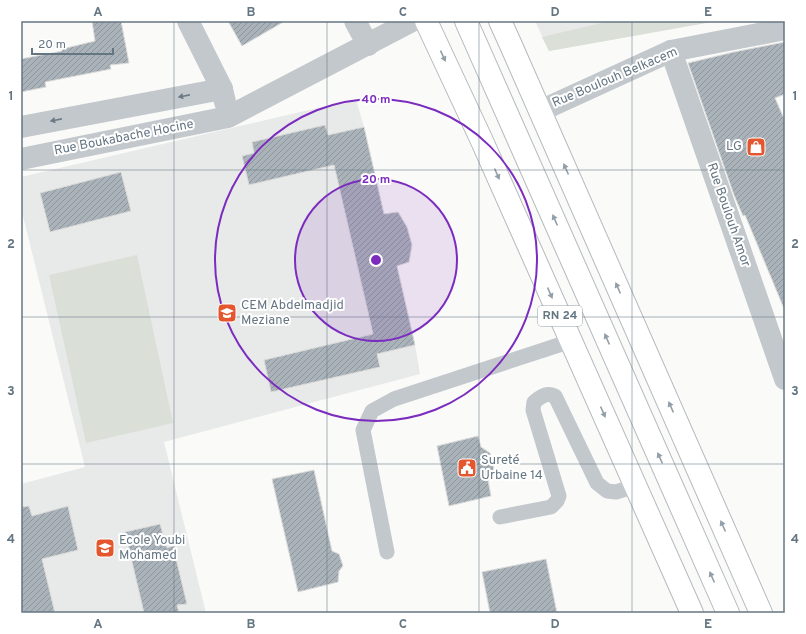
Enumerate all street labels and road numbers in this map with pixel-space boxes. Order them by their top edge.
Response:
street label: Rue Boulouh Belkacem [550,44,680,112]
street label: Rue Boukabache Hocine [53,117,195,159]
street label: Rue Boulouh Amor [703,161,753,269]
road number: RN 24 [538,306,582,326]

